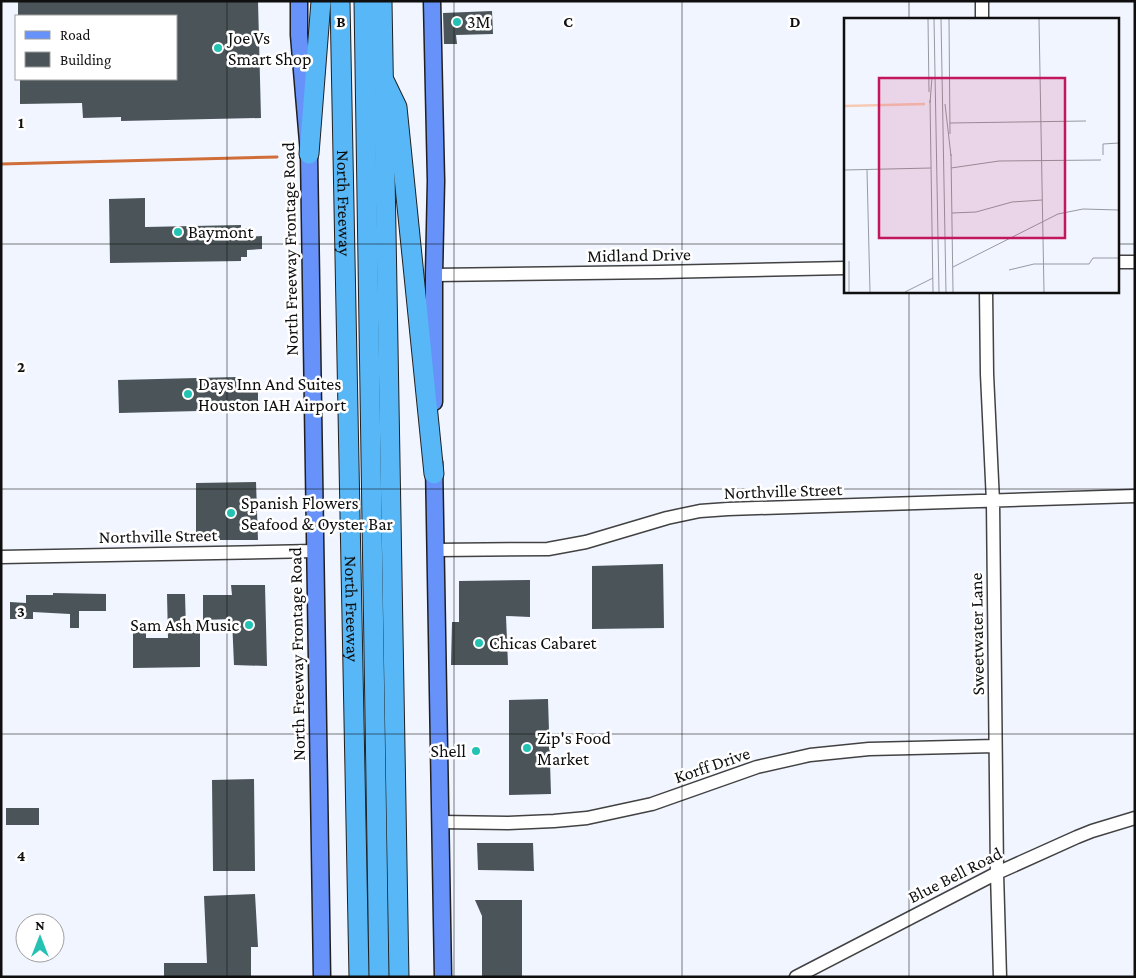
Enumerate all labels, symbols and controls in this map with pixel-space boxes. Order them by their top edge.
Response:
place label: 3M [467,12,491,32]
text: B [336,13,346,30]
text: C [563,13,573,30]
text: D [789,13,801,30]
legend [15,15,178,80]
marker: 3M [451,16,463,28]
inset map [844,18,1118,292]
text: Road [60,27,91,43]
place label: Joe Vs Smart Shop [226,28,311,69]
marker: Joe Vs Smart Shop [212,42,224,54]
text: Building [60,52,111,69]
text: 1 [18,114,24,131]
street label: North Freeway Frontage Road [278,142,302,356]
street label: North Freeway [333,150,355,257]
place label: Baymont [188,222,254,242]
marker: Baymont [172,226,184,238]
street label: Midland Drive [587,244,691,266]
text: 2 [17,358,25,375]
place label: Days Inn And Suites Houston IAH Airport [198,374,347,415]
marker: Days Inn And Suites Houston IAH Airport [182,388,194,400]
street label: Northville Street [723,479,844,503]
place label: Spanish Flowers Seafood & Oyster Bar [241,493,394,534]
marker: Spanish Flowers Seafood & Oyster Bar [225,507,237,519]
street label: Northville Street [99,525,219,547]
street label: North Freeway Frontage Road [285,547,309,761]
street label: North Freeway [341,556,363,663]
street label: Sweetwater Lane [966,572,988,696]
text: 3 [17,603,25,620]
place label: Sam Ash Music [130,615,240,635]
marker: Sam Ash Music [243,619,255,631]
place label: Chicas Cabaret [489,633,598,653]
marker: Chicas Cabaret [473,637,485,649]
place label: Zip's Food Market [537,728,611,769]
place label: Shell [431,741,466,761]
marker: Zip's Food Market [521,742,533,754]
street label: Korff Drive [672,743,753,787]
marker: Shell [470,745,482,757]
street label: Blue Bell Road [905,843,1006,907]
text: 4 [17,847,26,864]
north arrow [15,913,65,963]
text: N [35,917,45,933]

